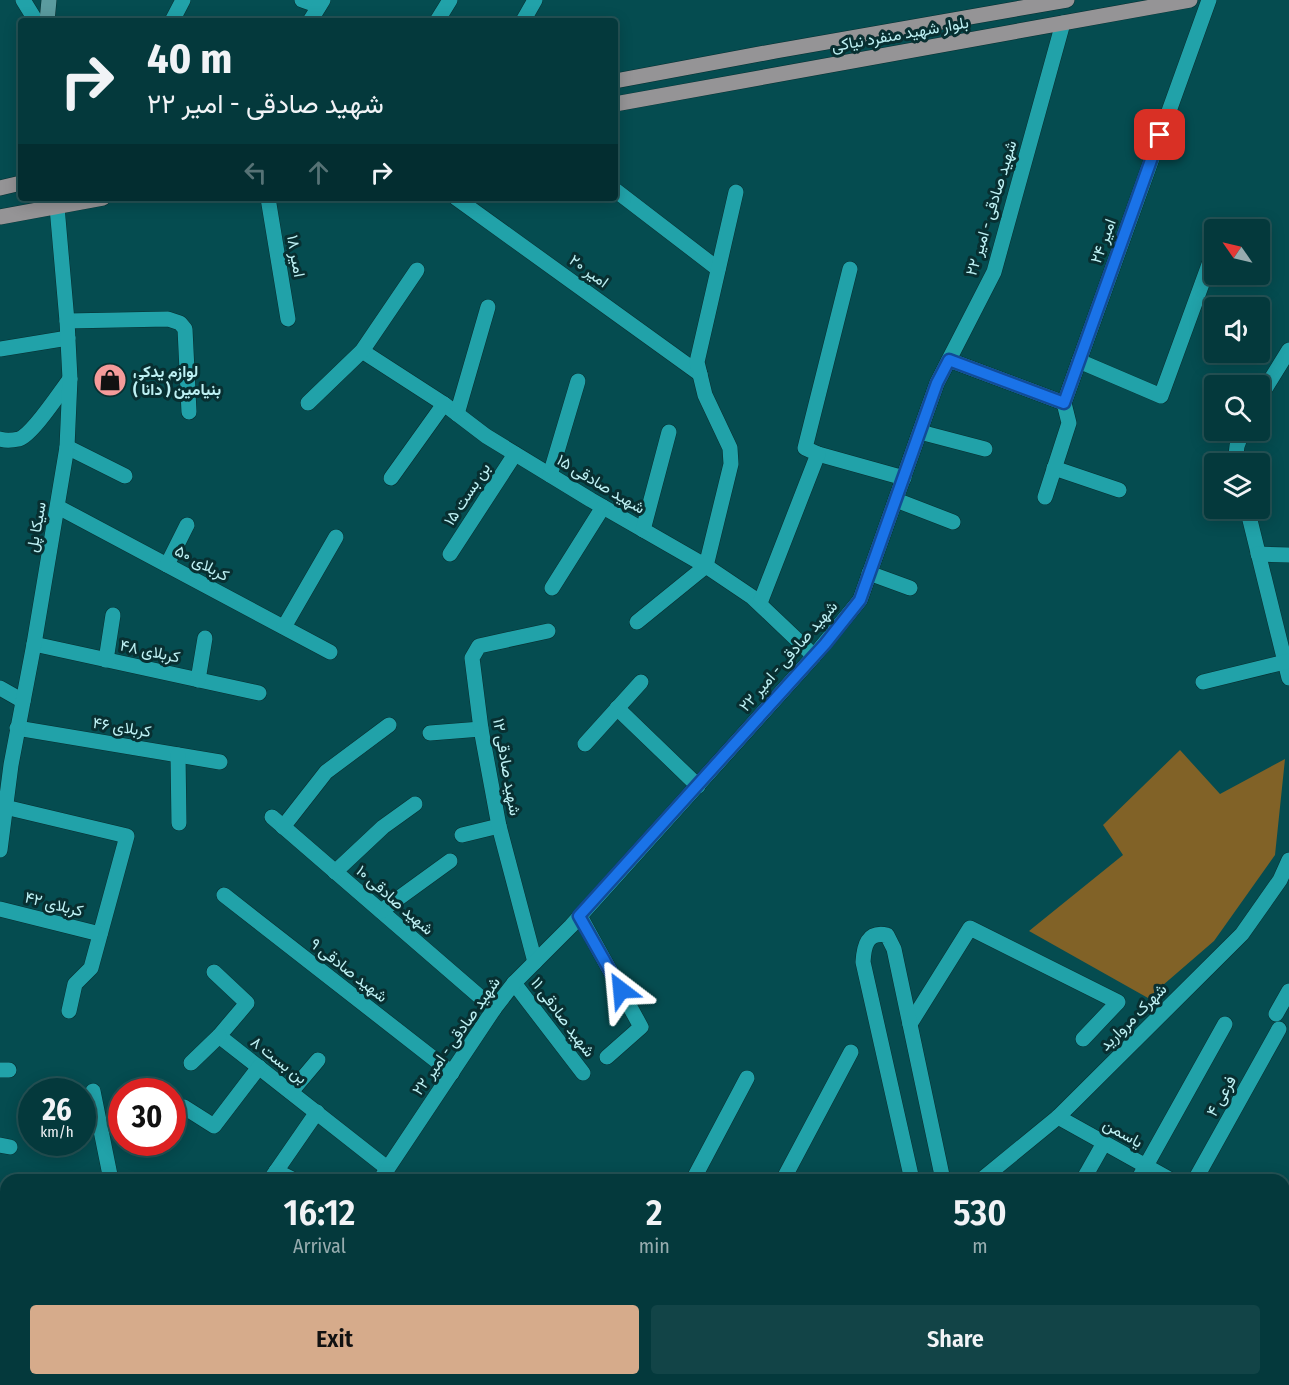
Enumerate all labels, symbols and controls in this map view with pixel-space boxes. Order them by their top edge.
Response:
street label: بلوار شهید منفرد نیاکی [830,13,970,56]
text: 40 m [147,34,232,84]
icon: right [48,42,126,120]
text: شهید صادقی - امیر ۲۲ [147,88,384,120]
pin [1134,109,1185,160]
icon: arrive [1143,118,1176,151]
street label: شهید صادقی - امیر ۲۲ [961,138,1022,278]
icon: left [239,156,272,189]
icon: ahead [302,156,335,189]
icon: right [365,156,398,189]
street label: امیر ۲۴ [1086,216,1121,266]
north arrow [1204,219,1270,285]
map controls [1204,219,1270,519]
street label: امیر ۱۸ [282,233,309,279]
street label: امیر ۲۰ [565,250,612,292]
button: sound [1204,297,1270,363]
shop icon: لوازم یدکی بنیامین ( دانا ) [92,362,128,398]
place label: لوازم یدکی بنیامین ( دانا ) [133,362,221,399]
button: search [1204,375,1270,441]
street label: شهید صادقی ۱۵ [553,450,648,519]
button: layers [1204,453,1270,519]
street label: بن بست ۱۵ [440,459,495,529]
street label: سیکا پل [22,500,52,554]
street label: کربلای ۵۰ [171,541,232,586]
street label: شهید صادقی - امیر ۲۲ [735,597,842,716]
street label: کربلای ۴۸ [118,635,182,668]
street label: کربلای ۴۶ [91,713,153,742]
street label: شهید صادقی ۱۲ [488,717,525,817]
street label: شهید صادقی ۱۰ [352,861,438,940]
street label: کربلای ۴۲ [22,888,85,921]
street label: شهید صادقی ۹ [306,934,392,1007]
position arrow [589,958,653,1022]
street label: شهید صادقی - امیر ۲۲ [408,973,505,1099]
street label: شهید صادقی ۱۱ [526,974,599,1061]
street label: شهرک مروارید [1095,979,1171,1055]
street label: بن بست ۸ [246,1032,311,1089]
street label: فرعی ۴ [1202,1072,1241,1120]
speed limit sign: 30 [108,1078,186,1156]
text: 26 [42,1092,72,1128]
street label: یاسمن [1099,1114,1146,1152]
text: km/h [40,1123,74,1141]
text: 16:12 [283,1191,355,1235]
text: 2 [646,1191,663,1235]
text: 530 [953,1191,1007,1235]
text: Arrival [293,1234,346,1258]
text: min [639,1234,670,1258]
text: m [972,1234,988,1258]
button: Exit [30,1305,639,1374]
button: Share [651,1305,1260,1374]

